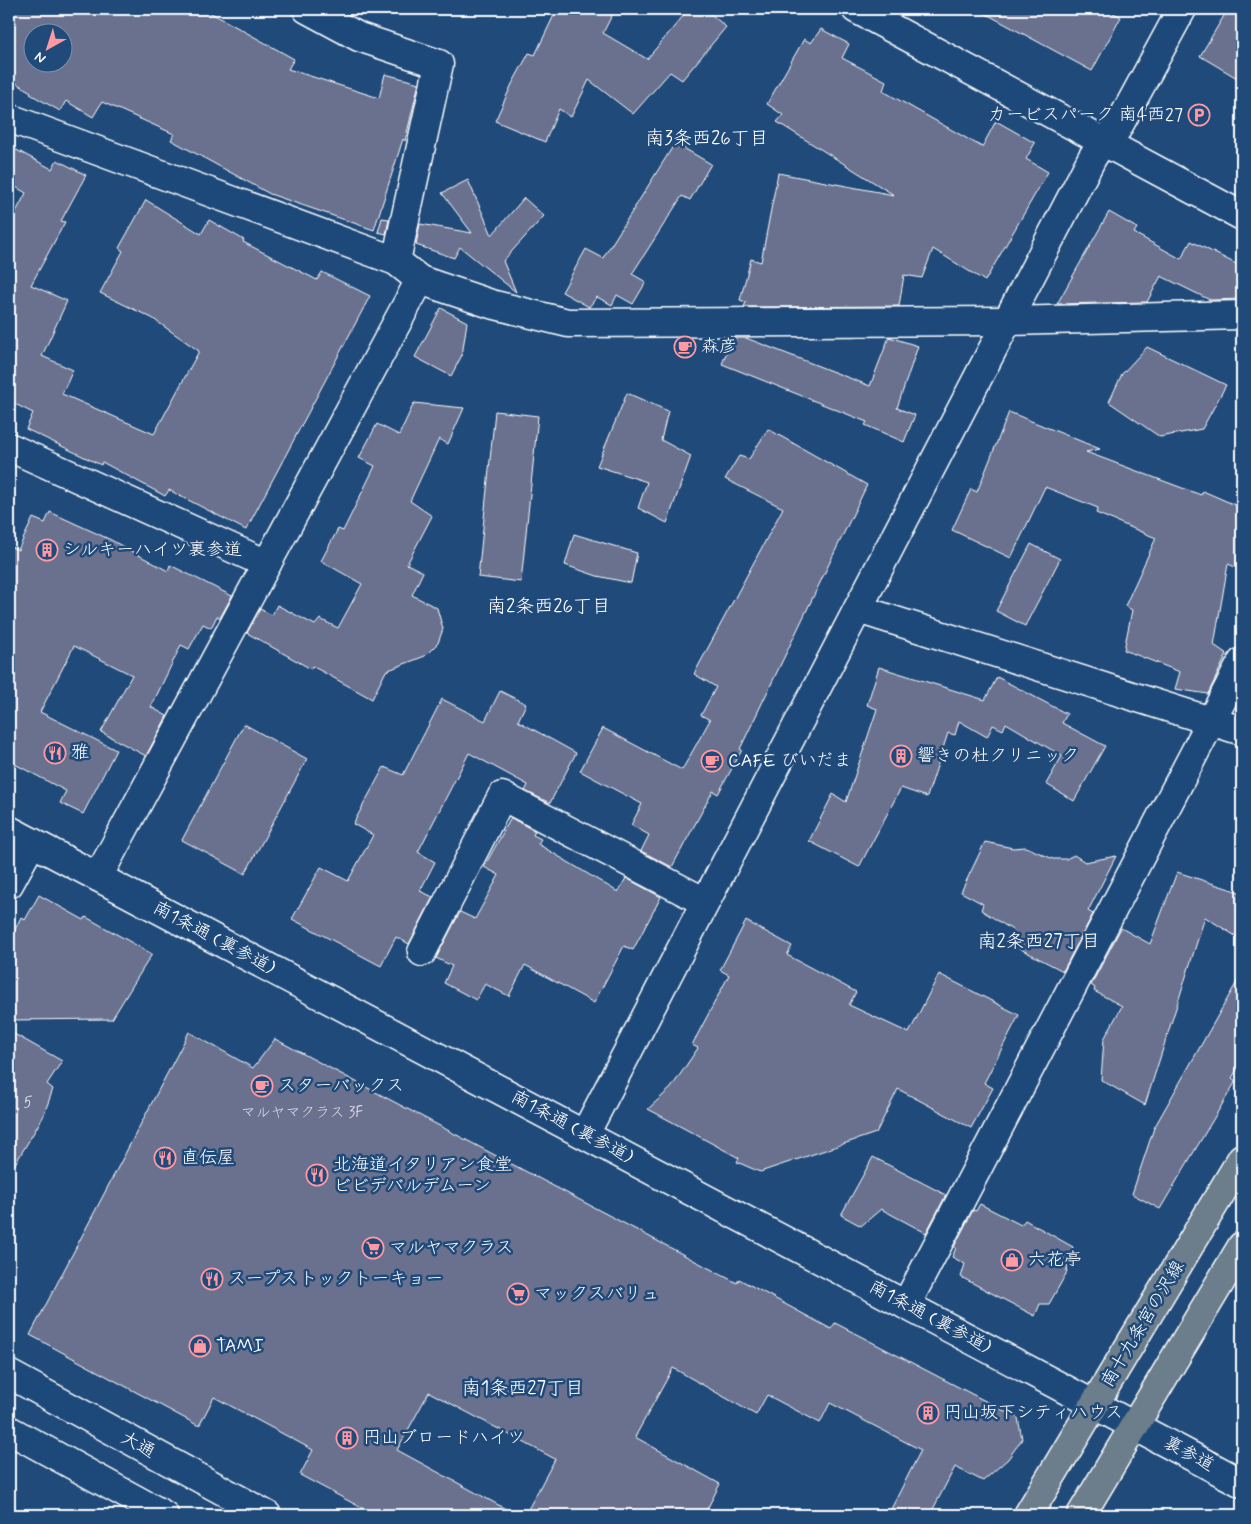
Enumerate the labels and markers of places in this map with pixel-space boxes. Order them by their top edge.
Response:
place label: カービスパーク 南4西27 [988,103,1183,127]
parking icon: カービスパーク 南4西27 [1187,103,1211,127]
cafe icon: 森彦 [673,335,697,359]
place label: 森彦 [701,335,737,359]
building icon: シルキーハイツ裏参道 [35,538,59,562]
place label: シルキーハイツ裏参道 [63,538,242,562]
restaurant icon: 雅 [43,741,67,765]
place label: 雅 [71,741,89,765]
building icon: 響きの杜クリニック [889,744,913,768]
place label: 響きの杜クリニック [917,744,1079,768]
cafe icon: CAFE びいだま [700,749,724,773]
place label: CAFE びいだま [728,749,852,773]
cafe icon: スターバックス [250,1074,274,1098]
place label: スターバックス [278,1074,404,1098]
restaurant icon: 直伝屋 [153,1146,177,1170]
place label: 直伝屋 [181,1146,235,1170]
place label: 北海道イタリアン食堂 ビビデバルデムーン [333,1153,512,1198]
restaurant icon: 北海道イタリアン食堂 ビビデバルデムーン [305,1163,329,1187]
supermarket icon: マルヤマクラス [361,1236,385,1260]
place label: マルヤマクラス [389,1236,514,1260]
shop icon: 六花亭 [1000,1248,1024,1272]
place label: 六花亭 [1028,1248,1082,1272]
restaurant icon: スープストックトーキョー [200,1267,224,1291]
place label: スープストックトーキョー [228,1267,443,1291]
supermarket icon: マックスバリュ [506,1282,530,1306]
place label: マックスバリュ [534,1282,660,1306]
shop icon: TAMI [188,1334,212,1358]
place label: TAMI [216,1334,264,1358]
building icon: 円山坂下シティハウス [916,1401,940,1425]
place label: 円山坂下シティハウス [944,1401,1123,1425]
building icon: 円山ブロードハイツ [335,1426,359,1450]
place label: 円山ブロードハイツ [363,1426,525,1450]

